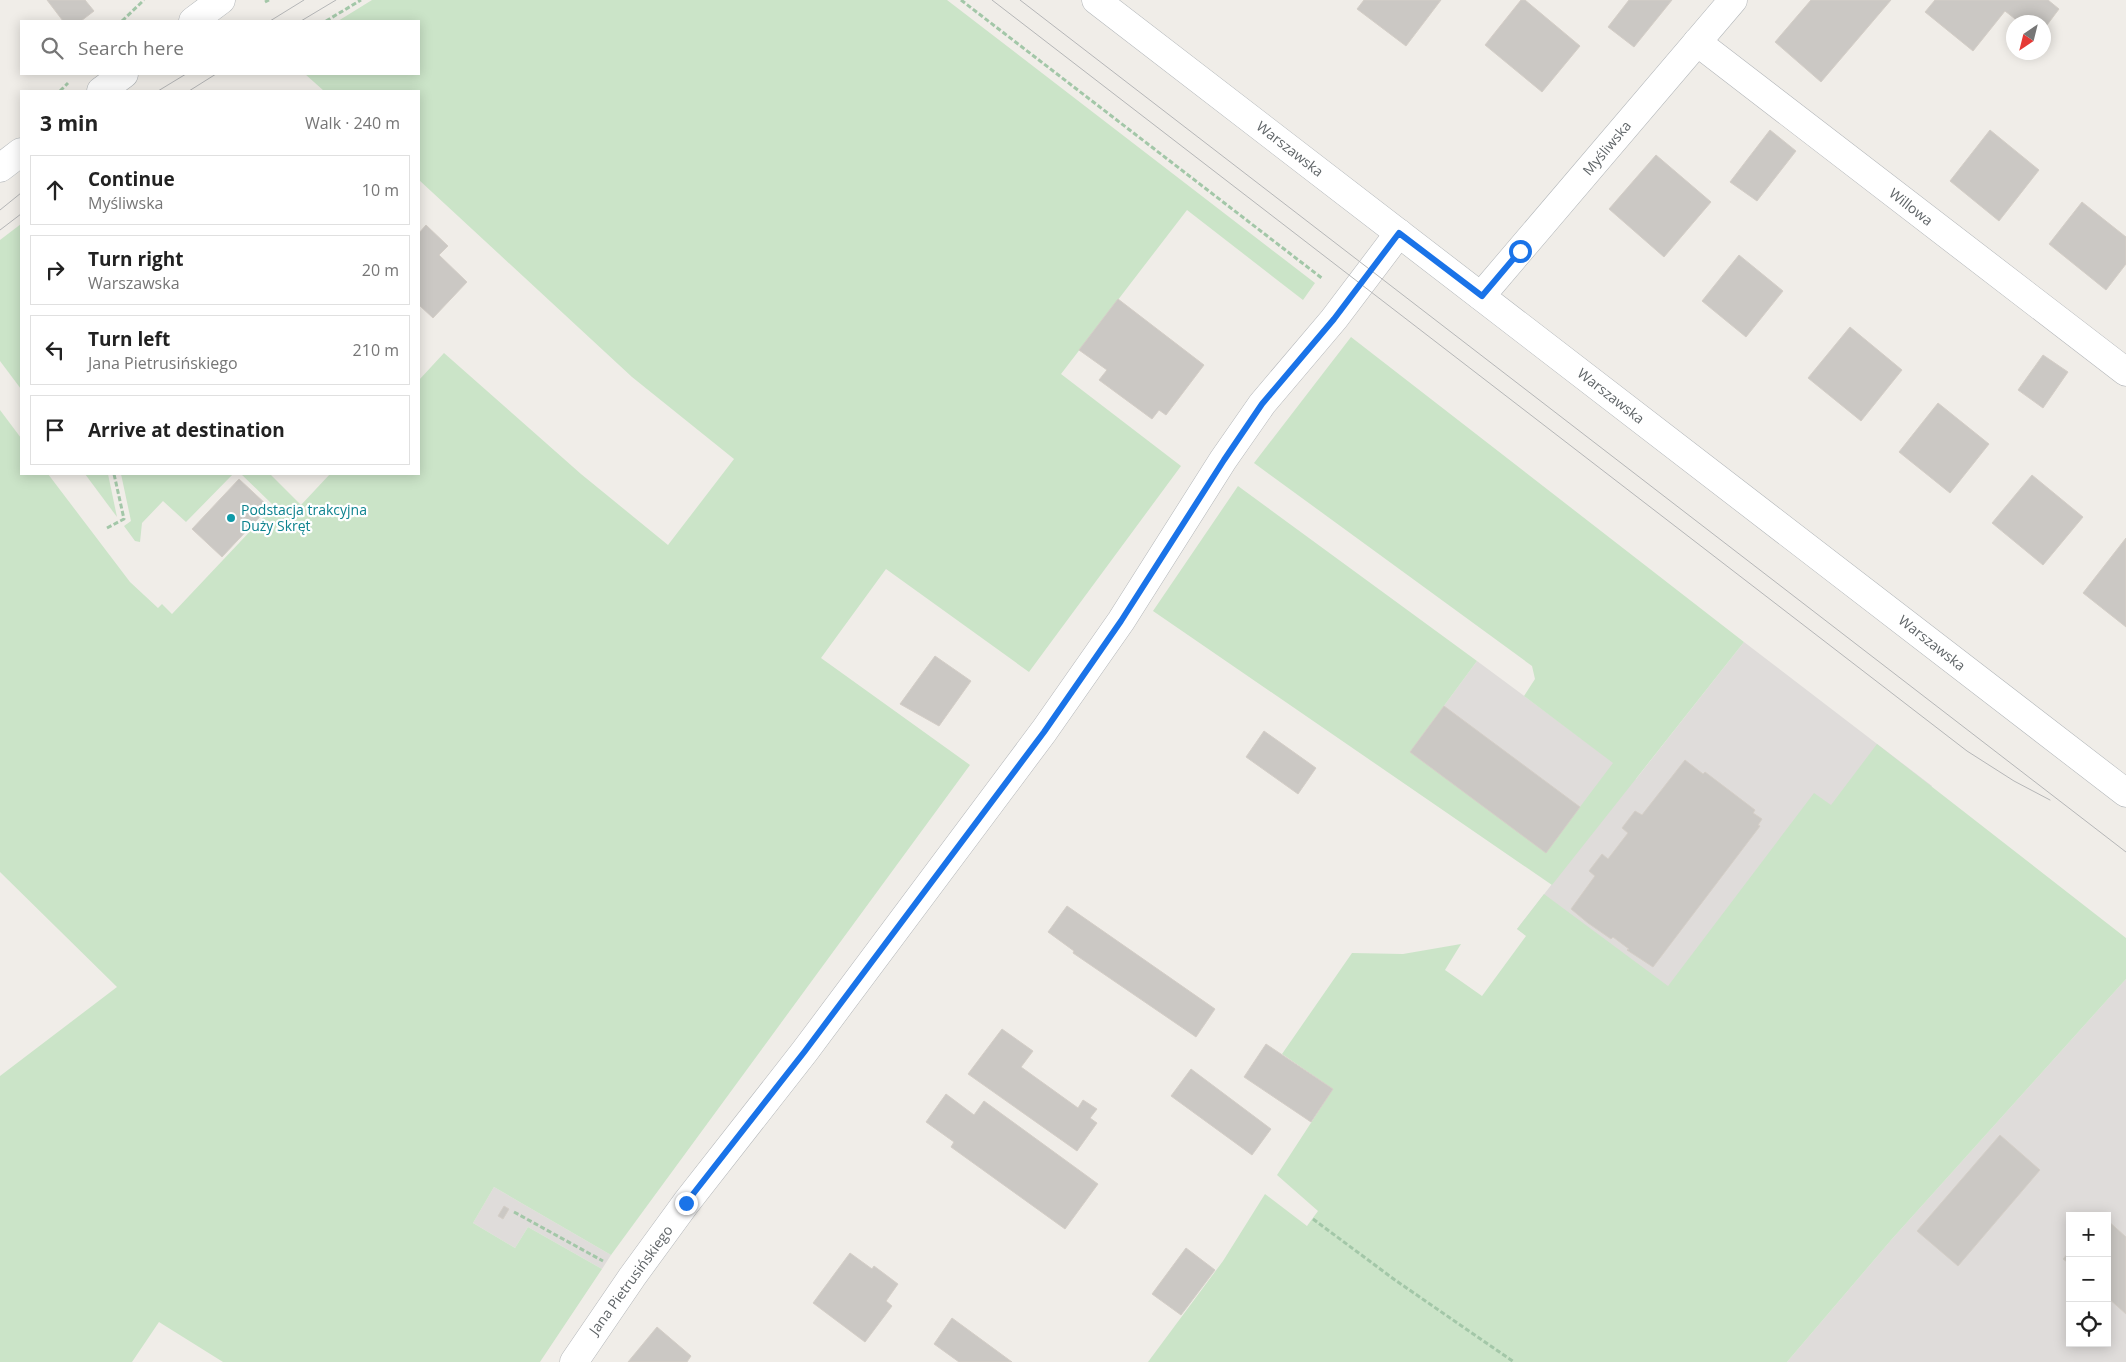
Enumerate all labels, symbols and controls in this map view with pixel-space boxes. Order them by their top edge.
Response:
north arrow [2006,15,2051,60]
search box [20,20,420,75]
icon: search [38,34,66,62]
text: Search here [78,35,184,61]
text: 3 min [40,109,98,137]
text: Walk · 240 m [305,112,400,134]
street label: Warszawska [1253,116,1328,181]
street label: Myśliwska [1578,116,1635,179]
text: Continue [88,166,175,192]
icon: ahead [41,176,69,204]
text: 10 m [362,179,399,201]
street label: Willowa [1886,184,1937,230]
text: Myśliwska [88,192,163,214]
route start [1509,240,1532,263]
text: Turn right [88,246,183,272]
icon: right [41,256,69,284]
text: 20 m [362,259,399,281]
text: Warszawska [88,272,180,294]
text: Turn left [88,326,170,352]
icon: left [41,336,69,364]
text: 210 m [353,339,399,361]
text: Jana Pietrusińskiego [88,352,238,374]
street label: Warszawska [1574,363,1649,428]
icon: arrive [41,416,69,444]
text: Arrive at destination [88,417,285,443]
place label: Podstacja trakcyjna Duży Skręt [241,500,367,535]
marker: Podstacja trakcyjna Duży Skręt [225,512,237,524]
street label: Warszawska [1895,610,1970,675]
route end [675,1192,698,1215]
map controls [2066,1212,2111,1347]
button: + [2066,1212,2111,1257]
street label: Jana Pietrusińskiego [583,1221,677,1340]
button: − [2066,1257,2111,1302]
button: locate [2066,1302,2111,1347]

